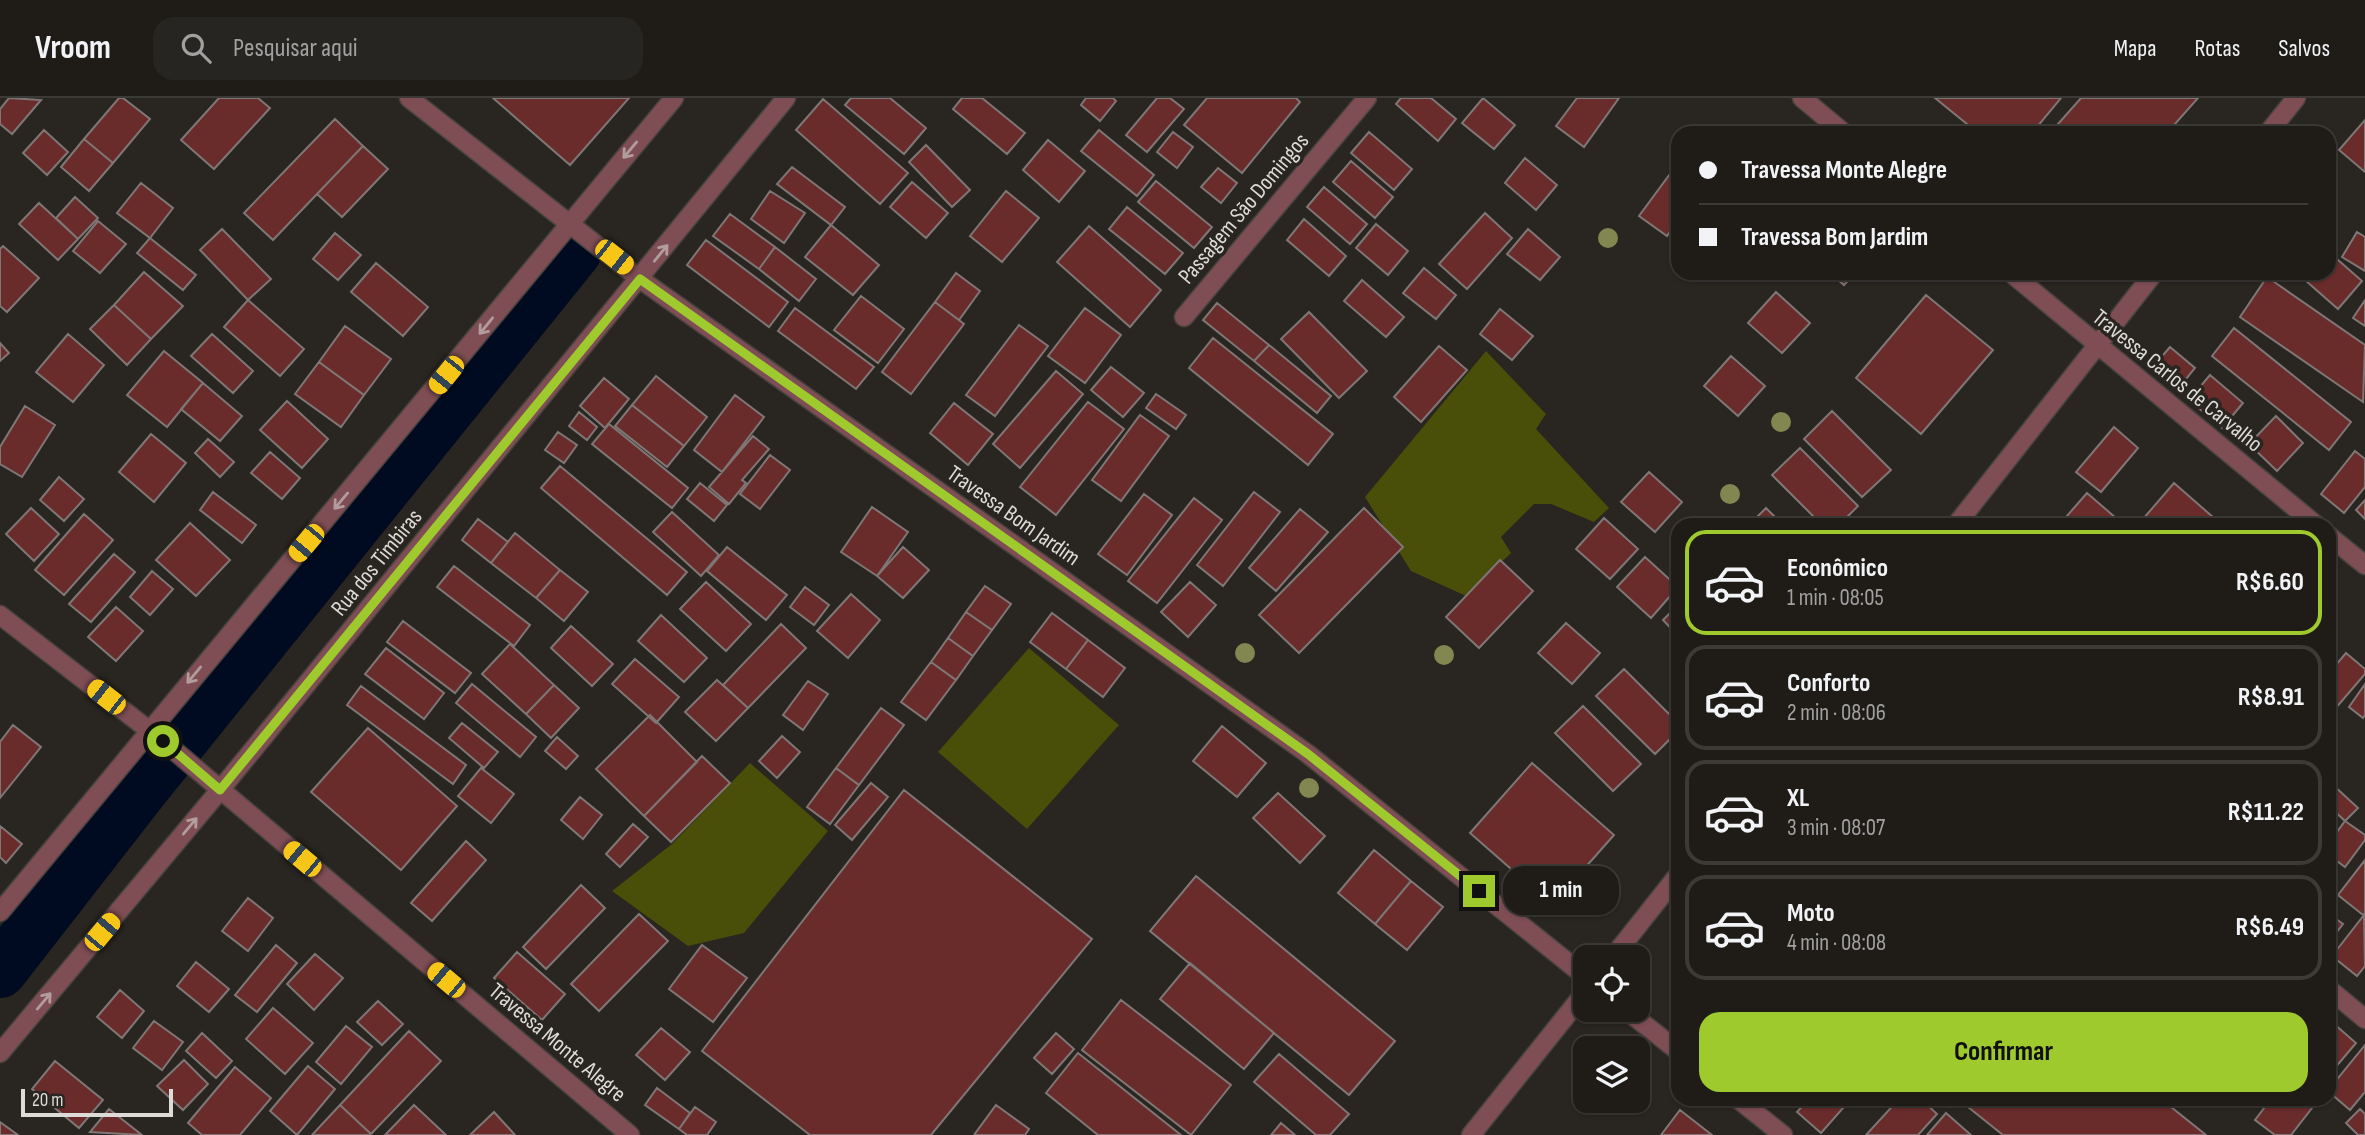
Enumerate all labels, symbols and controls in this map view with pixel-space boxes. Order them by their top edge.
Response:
search box [153,17,643,80]
text: Vroom [35,28,111,68]
icon: search [177,29,215,67]
text: Pesquisar aqui [233,33,358,64]
text: Mapa [2114,34,2157,63]
text: Rotas [2195,34,2240,63]
text: Salvos [2278,34,2330,63]
street label: Passagem São Domingos [1172,127,1315,290]
one-way arrow [623,141,638,159]
text: Travessa Monte Alegre [1741,155,1947,186]
text: Travessa Bom Jardim [1741,222,1928,253]
car [591,236,638,278]
one-way arrow [653,245,668,263]
street label: Travessa Carlos de Carvalho [2087,303,2268,458]
one-way arrow [478,316,494,334]
car [425,352,468,398]
street label: Travessa Bom Jardim [942,460,1085,572]
one-way arrow [333,492,349,510]
street label: Rua dos Timbiras [325,504,428,622]
car [285,520,328,566]
icon: car [1703,551,1766,614]
text: Econômico [1787,553,1888,584]
text: R$6.60 [2236,567,2304,598]
text: 1 min · 08:05 [1787,584,1884,612]
one-way arrow [187,666,202,684]
icon: car [1703,666,1766,729]
text: Conforto [1787,668,1870,699]
car [83,676,130,718]
text: R$8.91 [2238,682,2304,713]
text: 2 min · 08:06 [1787,699,1886,727]
route start [147,725,179,757]
icon: car [1703,781,1766,844]
text: XL [1787,783,1809,814]
text: R$11.22 [2228,797,2304,828]
text: 3 min · 08:07 [1787,814,1885,842]
one-way arrow [182,818,197,836]
car [280,837,325,881]
callout: 1 min [1504,866,1619,916]
route end [1463,875,1495,907]
text: 1 min [1540,876,1582,904]
icon: car [1703,896,1766,959]
text: Moto [1787,898,1835,929]
car [81,909,124,955]
text: R$6.49 [2236,912,2304,943]
text: 4 min · 08:08 [1787,929,1886,957]
map controls [1573,945,1650,1113]
button: locate [1573,945,1650,1022]
car [424,958,469,1002]
street label: Travessa Monte Alegre [483,977,632,1108]
one-way arrow [36,993,52,1011]
button: Confirmar [1699,1012,2308,1092]
button: layers [1573,1036,1650,1113]
scale bar [21,1086,173,1118]
text: 20 m [32,1089,64,1112]

